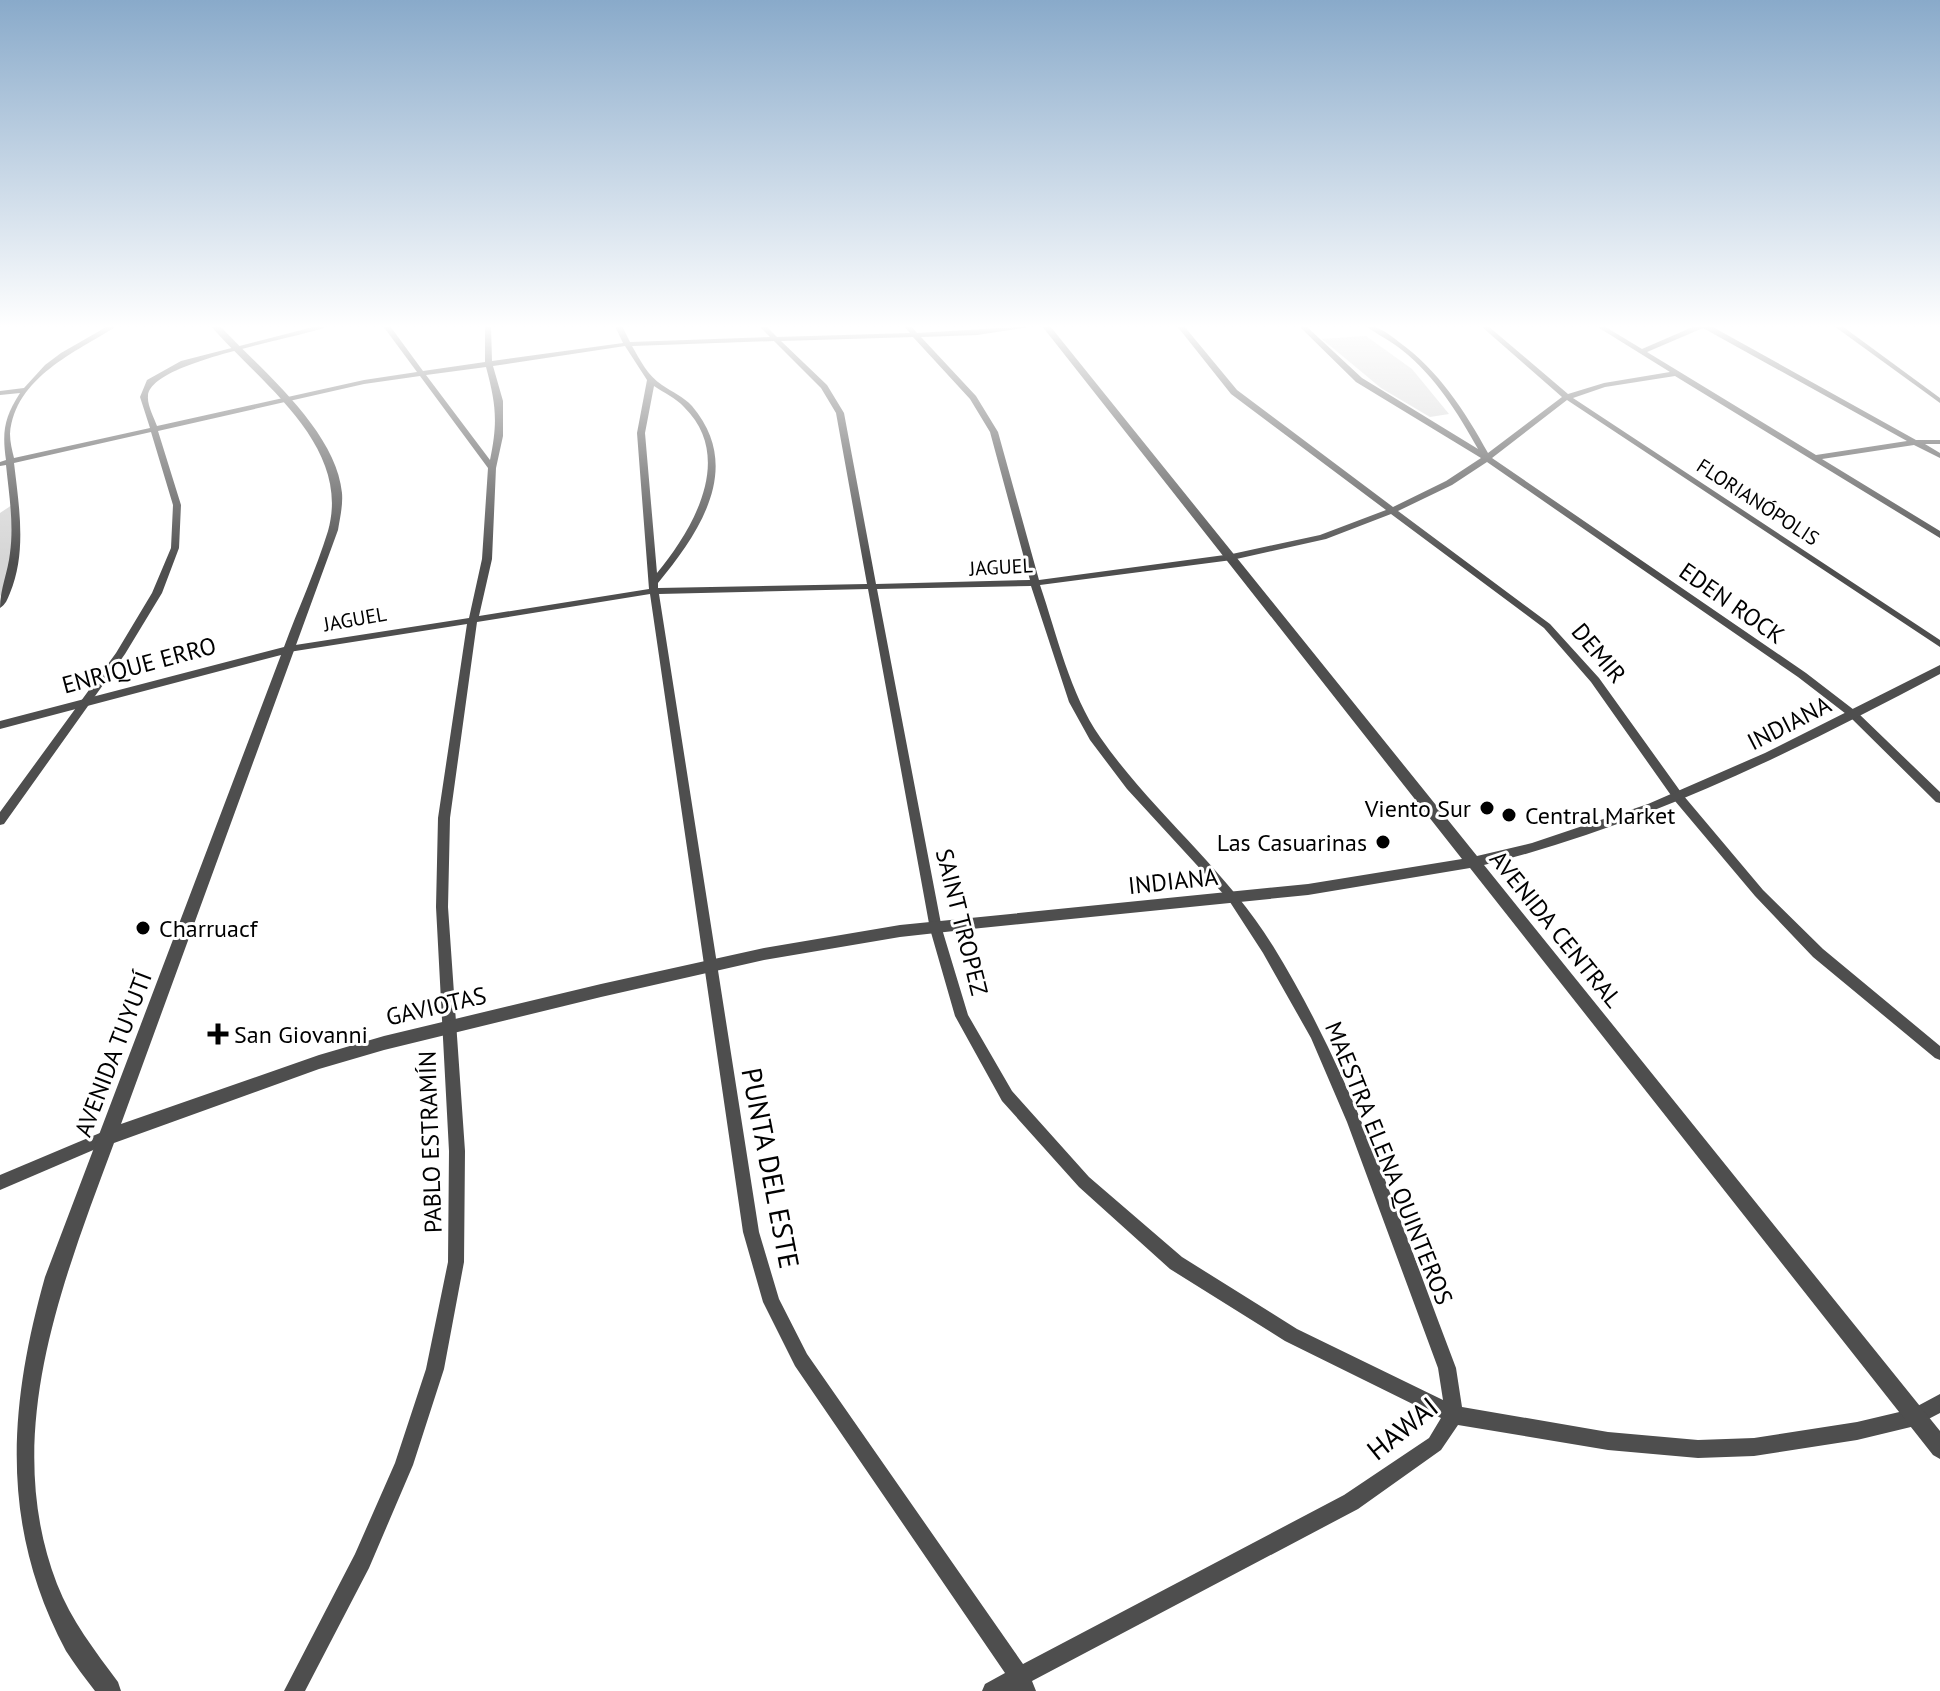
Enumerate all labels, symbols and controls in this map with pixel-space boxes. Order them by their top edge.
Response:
street label: FLORIANÓPOLIS [1692,453,1824,551]
street label: JAGUEL [968,552,1033,582]
street label: EDEN ROCK [1673,555,1791,651]
street label: JAGUEL [321,601,388,637]
street label: DEMIR [1565,617,1633,689]
street label: ENRIQUE ERRO [58,630,220,700]
street label: INDIANA [1742,689,1836,757]
place label: Viento Sur [1364,793,1471,824]
marker: Viento Sur [1478,799,1496,817]
place label: Central Market [1525,800,1675,831]
marker: Central Market [1500,806,1518,824]
place label: Las Casuarinas [1217,827,1367,858]
marker: Las Casuarinas [1374,833,1392,851]
street label: AVENIDA CENTRAL [1483,844,1629,1014]
street label: SAINT TROPEZ [929,845,995,999]
street label: INDIANA [1127,861,1219,901]
place label: Charruacf [159,913,259,944]
marker: Charruacf [134,919,152,937]
street label: AVENIDA TUYUTÍ [67,966,159,1141]
street label: GAVIOTAS [383,979,489,1033]
street label: MAESTRA ELENA QUINTEROS [1318,1017,1460,1309]
place label: San Giovanni [234,1019,368,1050]
marker: San Giovanni [209,1025,227,1043]
street label: PABLO ESTRAMÍN [411,1050,449,1234]
street label: PUNTA DEL ESTE [733,1065,809,1271]
street label: HAWAI [1359,1388,1445,1468]

